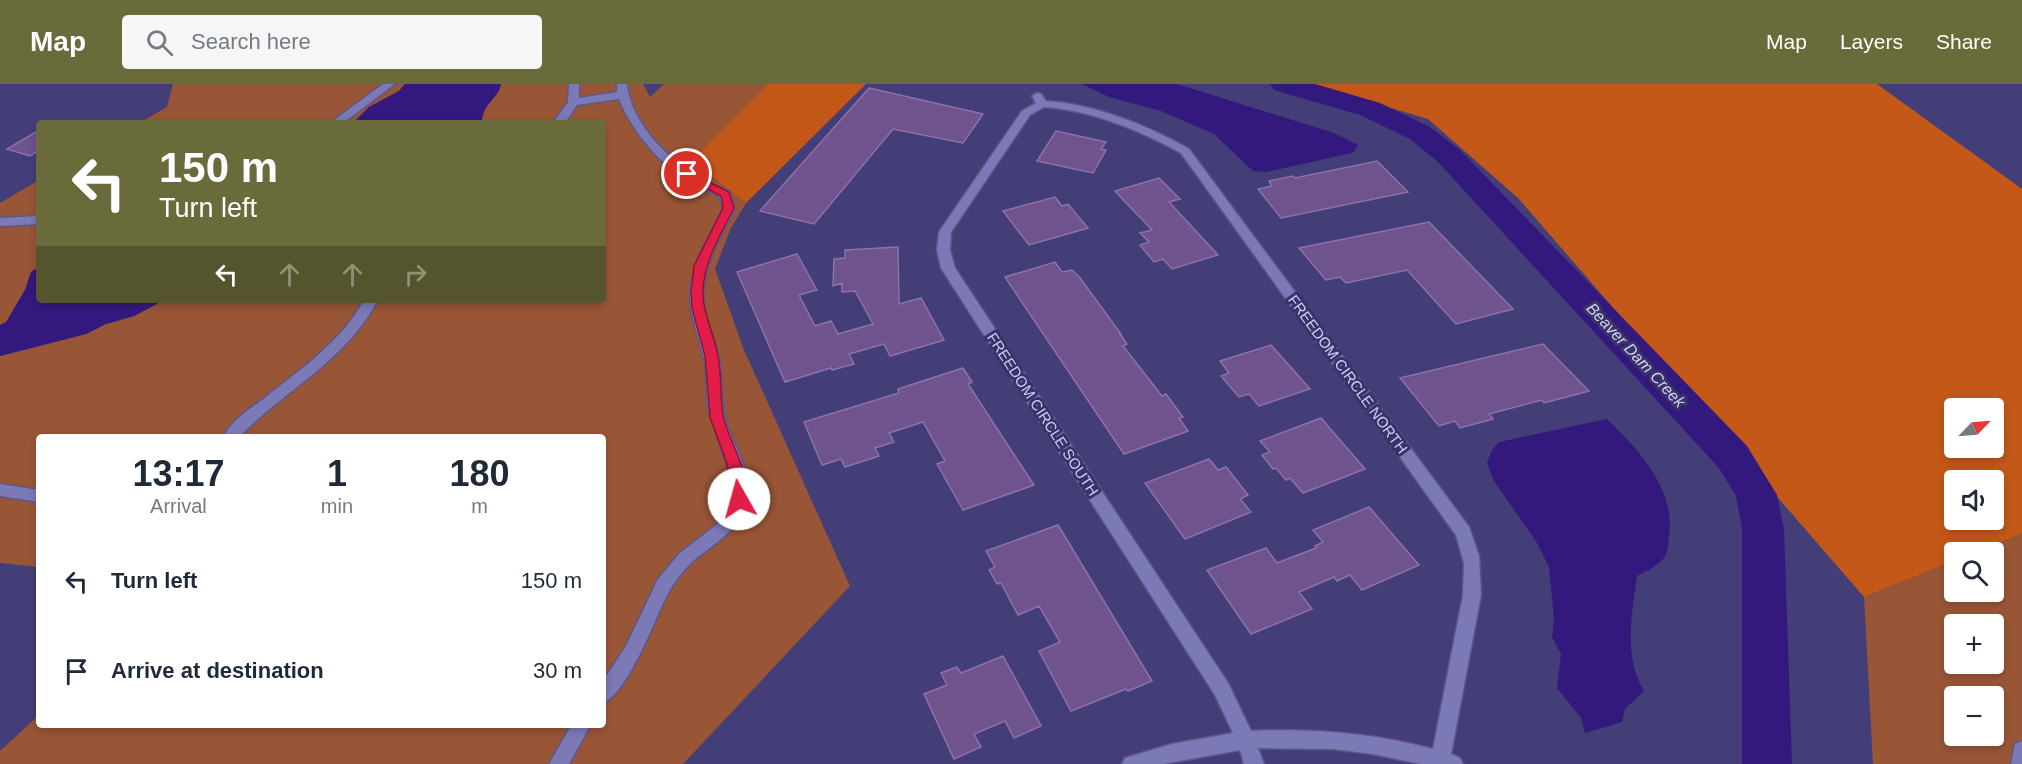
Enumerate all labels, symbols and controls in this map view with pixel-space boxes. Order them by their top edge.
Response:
search box [122,15,542,69]
text: Map [30,26,86,57]
icon: search [143,26,176,59]
text: Search here [191,29,311,54]
text: Map [1766,30,1807,53]
text: Layers [1840,30,1903,53]
text: Share [1936,30,1992,53]
icon: left [60,144,138,222]
text: 150 m [159,144,278,191]
pin [661,148,712,199]
icon: arrive [670,157,703,190]
text: Turn left [159,193,257,223]
icon: left [210,258,243,291]
icon: ahead [273,258,306,291]
icon: ahead [336,258,369,291]
icon: right [399,258,432,291]
street label: FREEDOM CIRCLE NORTH [1285,292,1411,456]
water label: Beaver Dam Creek [1583,299,1689,411]
street label: FREEDOM CIRCLE SOUTH [984,329,1102,499]
north arrow [1944,398,2004,458]
map controls [1944,398,2004,746]
text: 13:17 [132,453,224,494]
text: 1 [327,453,347,494]
text: 180 [449,453,510,494]
position arrow [707,467,771,531]
button: sound [1944,470,2004,530]
text: Arrival [150,495,207,517]
text: min [321,495,353,517]
text: m [471,495,488,517]
button: search [1944,542,2004,602]
icon: left [60,565,93,598]
text: Turn left [111,568,197,593]
text: 150 m [521,568,582,593]
button: + [1944,614,2004,674]
icon: arrive [60,655,93,688]
text: Arrive at destination [111,658,324,683]
text: 30 m [533,658,582,683]
button: − [1944,686,2004,746]

